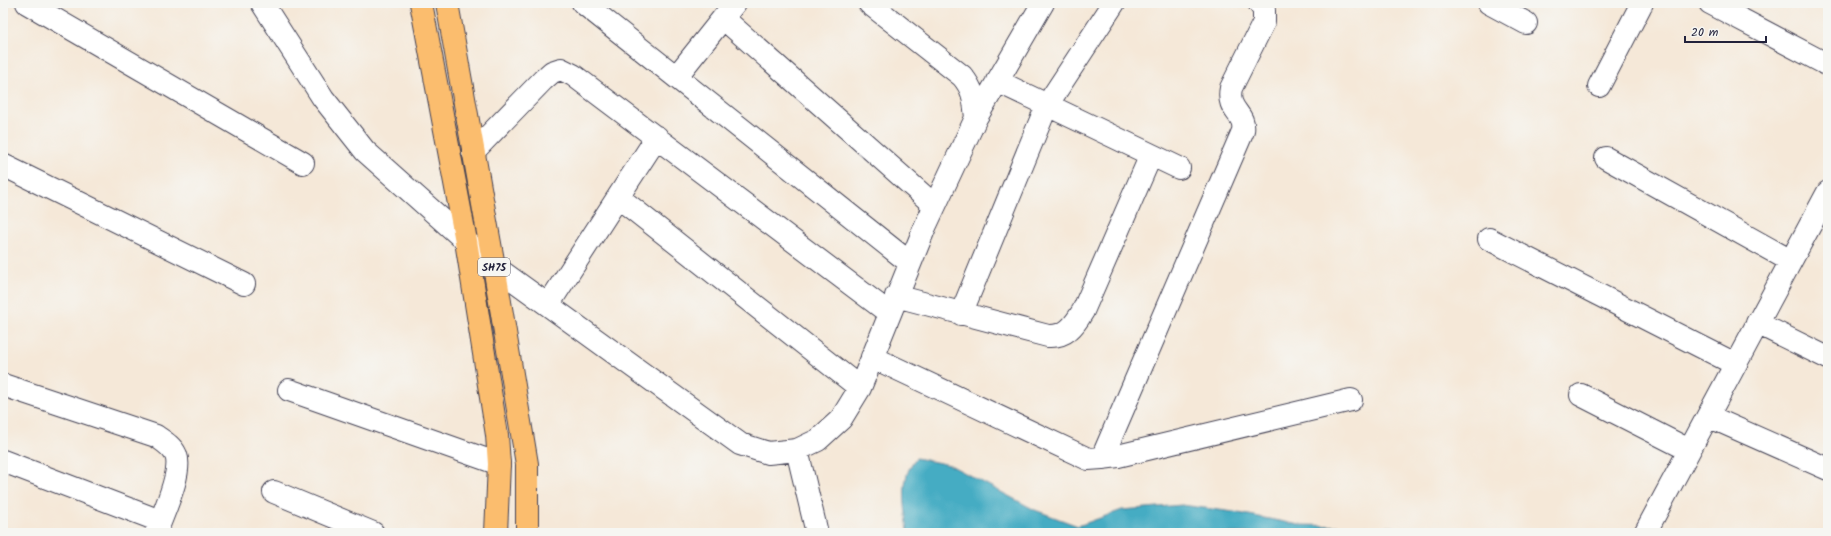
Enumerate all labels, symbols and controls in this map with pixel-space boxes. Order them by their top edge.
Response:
scale bar [1685,18,1766,44]
text: 20 m [1691,23,1719,42]
road number: SH75 [478,258,510,276]

